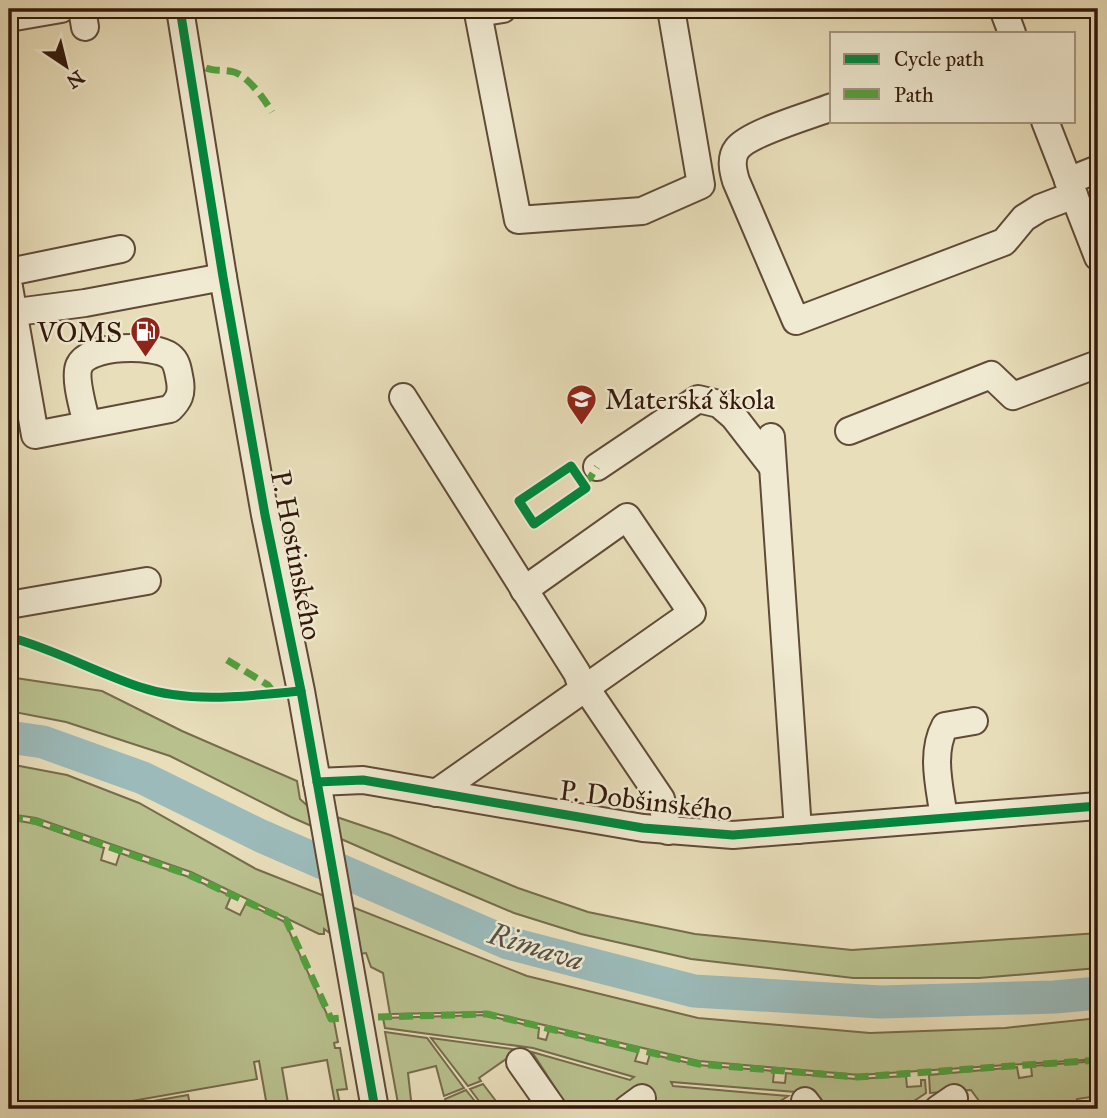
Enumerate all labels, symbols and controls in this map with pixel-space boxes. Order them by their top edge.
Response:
north arrow [32,32,102,102]
legend [830,32,1076,122]
text: Cycle path [894,46,985,72]
text: N [62,65,89,94]
text: Path [894,82,934,108]
place label: VOMS [36,315,122,350]
fuel station icon: VOMS [128,315,162,359]
school or university icon: Materská škola [565,382,599,426]
place label: Materská škola [605,382,775,417]
street label: P. Hostinského [263,467,330,643]
street label: P. Dobšinského [557,773,734,828]
water label: Rimava [483,915,588,978]

